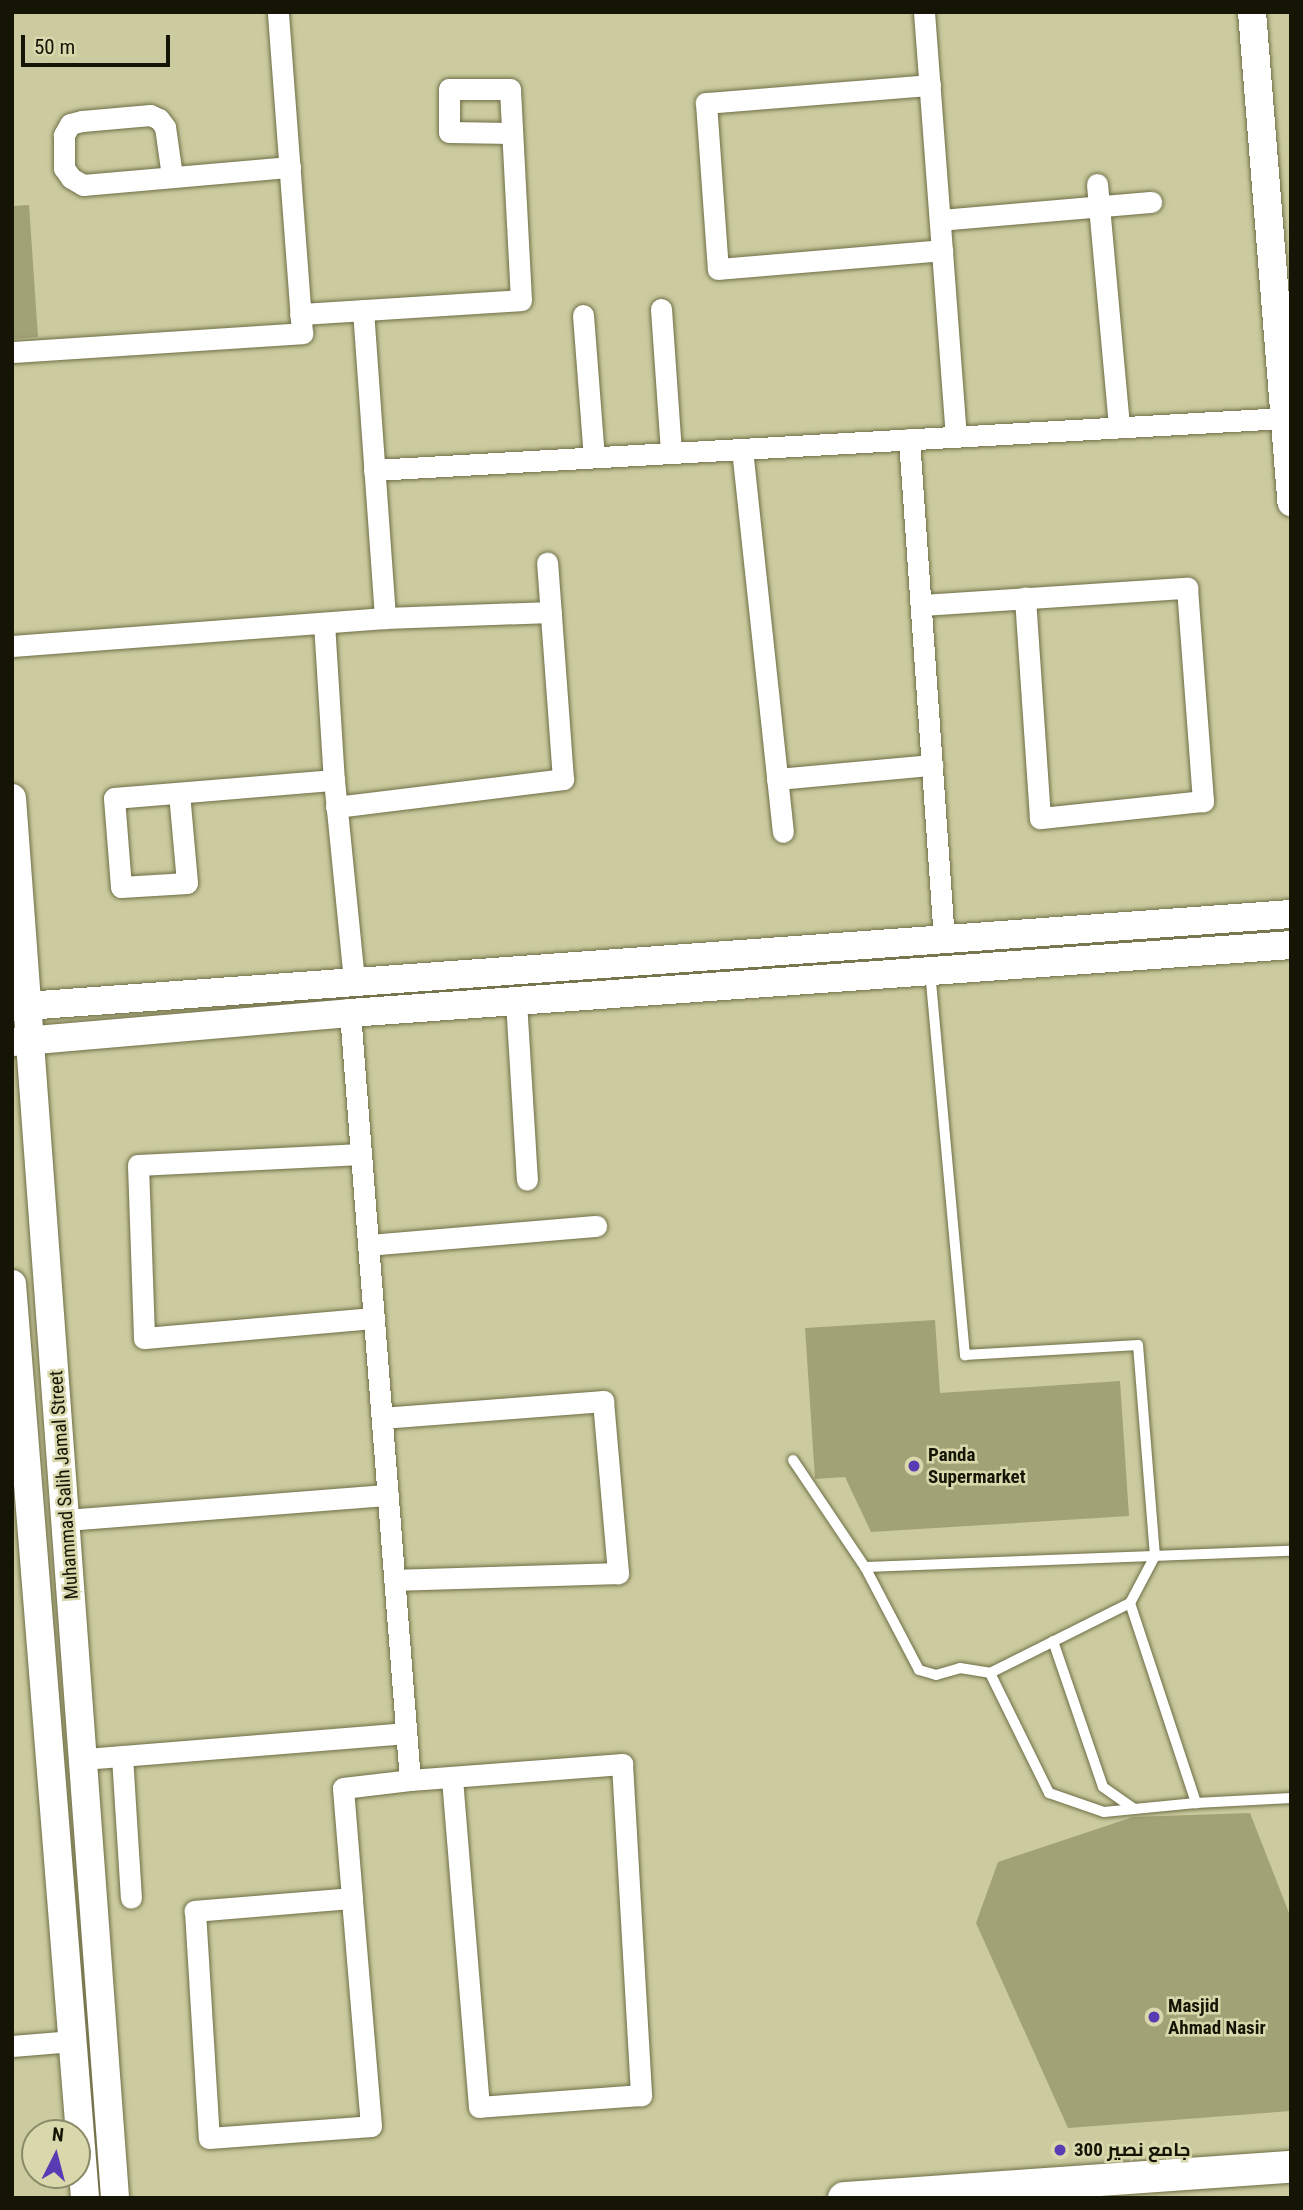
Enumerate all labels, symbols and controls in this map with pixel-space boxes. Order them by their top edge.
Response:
scale bar [24,21,173,65]
text: 50 m [34,35,75,59]
street label: Muhammad Salih Jamal Street [45,1370,83,1600]
place label: Panda Supermarket [928,1444,1026,1488]
marker: Panda Supermarket [906,1458,922,1474]
place label: Masjid Ahmad Nasir [1168,1995,1266,2039]
marker: Masjid Ahmad Nasir [1146,2009,1162,2025]
north arrow [21,2119,91,2189]
text: N [51,2123,65,2147]
place label: جامع نصير 300 [1074,2139,1191,2161]
marker: جامع نصير 300 [1052,2142,1068,2158]

